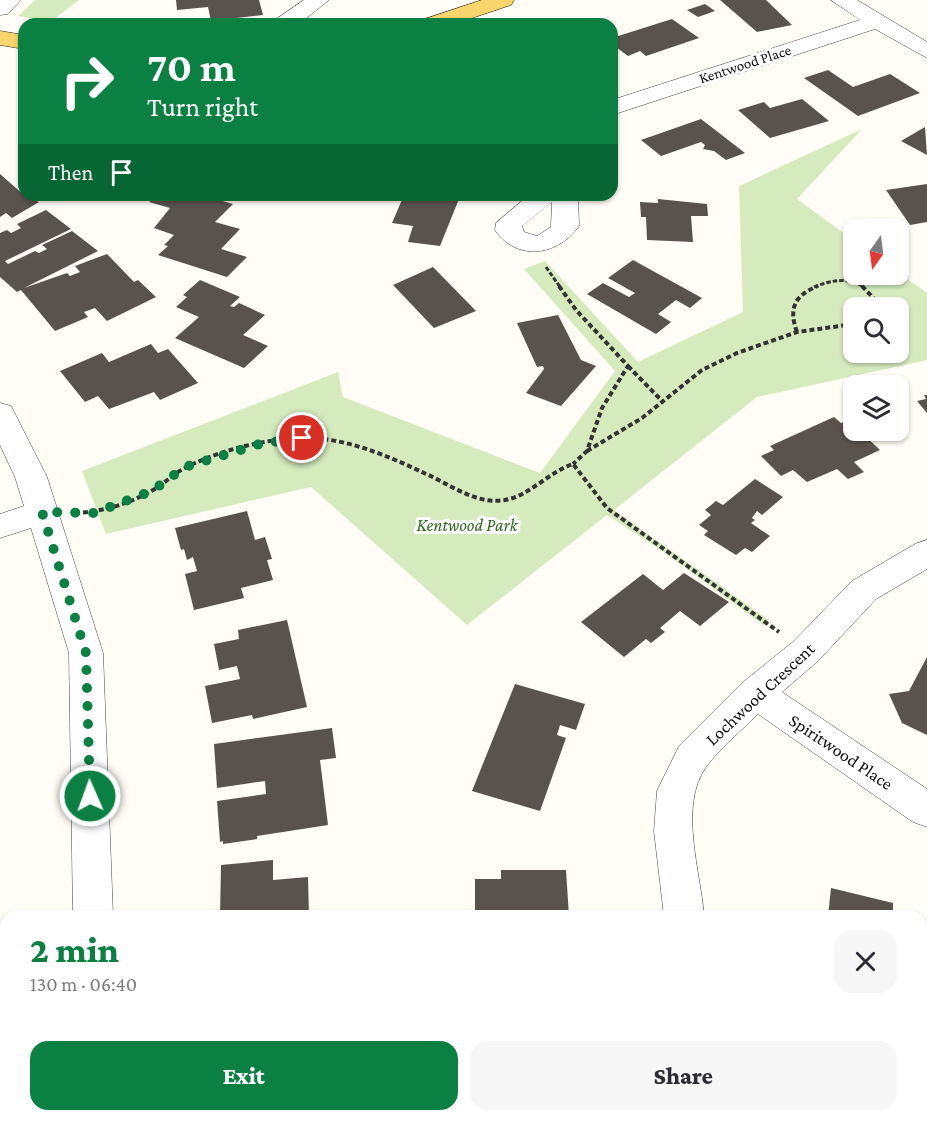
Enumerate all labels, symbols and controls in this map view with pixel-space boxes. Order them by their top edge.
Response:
street label: Kentwood Place [697,41,793,86]
icon: right [48,42,126,120]
text: 70 m [147,43,236,90]
text: Turn right [147,92,258,122]
icon: arrive [105,156,138,189]
text: Then [48,160,93,185]
north arrow [843,219,909,285]
map controls [843,219,909,441]
button: search [843,297,909,363]
button: layers [843,375,909,441]
pin [276,412,327,463]
icon: arrive [285,421,318,454]
park label: Kentwood Park [416,515,519,535]
street label: Lochwood Crescent [702,638,819,749]
street label: Spiritwood Place [785,710,897,794]
position arrow [58,764,122,828]
text: 2 min [30,930,119,970]
button: close [834,930,897,993]
text: 130 m · 06:40 [30,973,137,995]
button: Exit [30,1041,458,1110]
button: Share [470,1041,897,1110]

